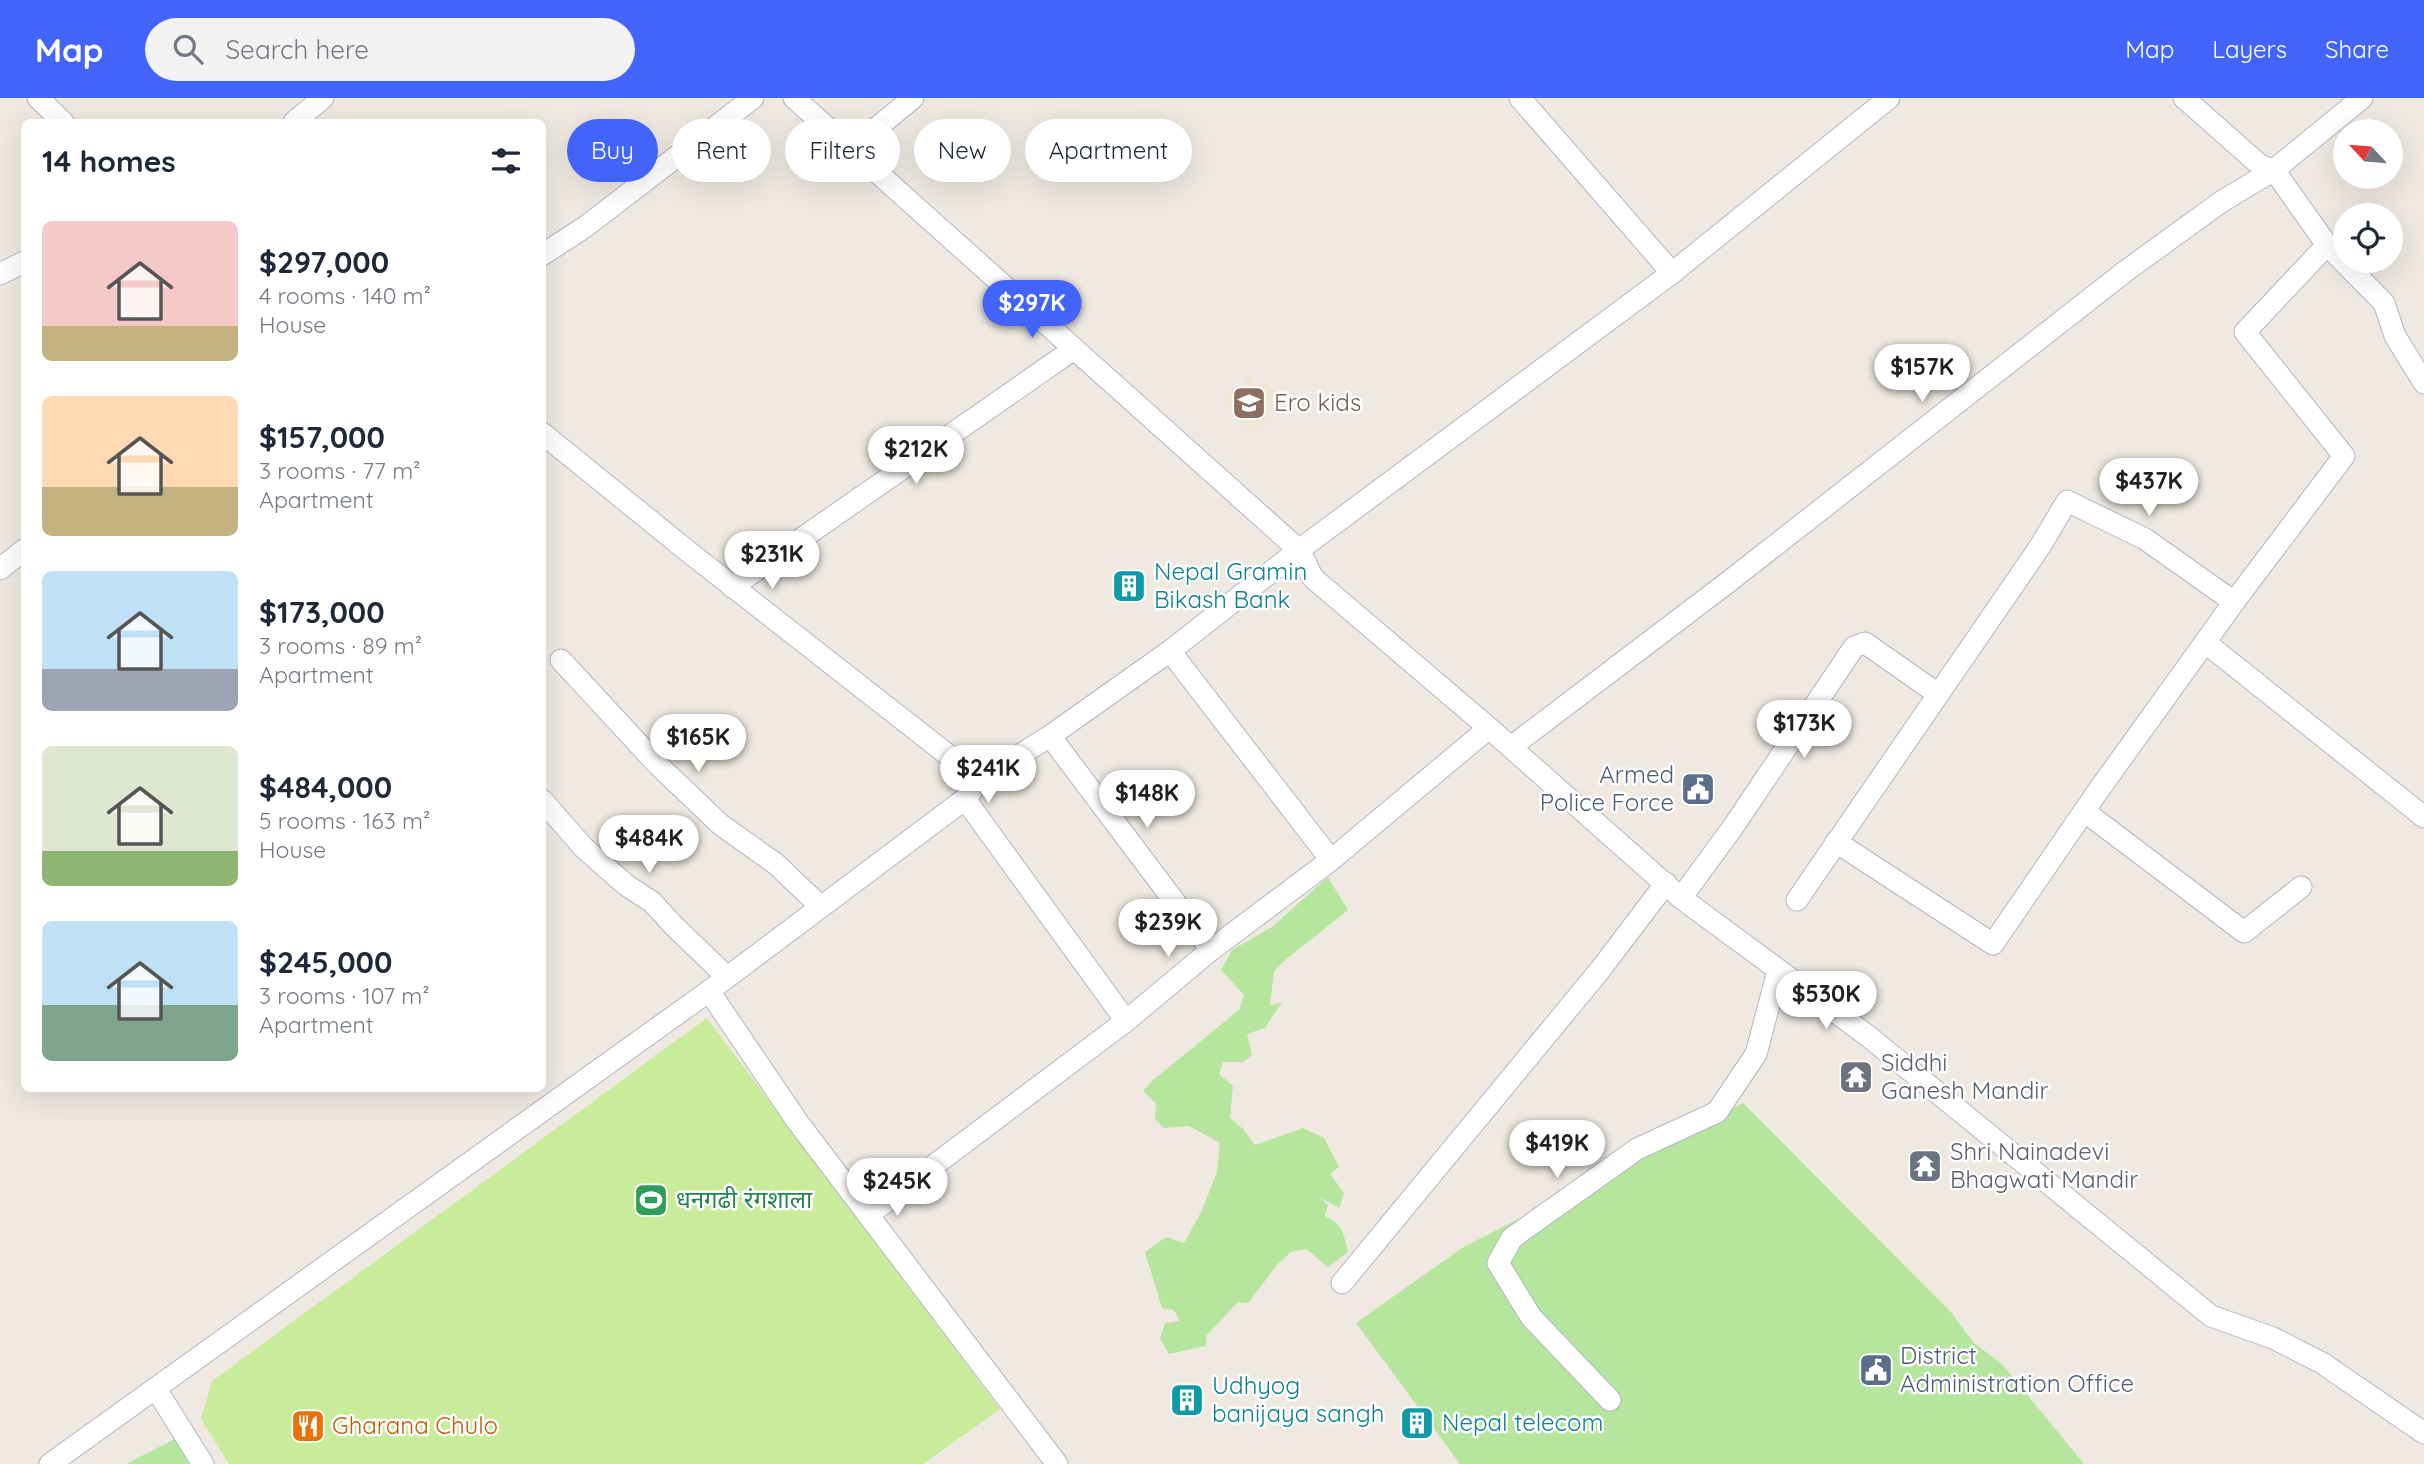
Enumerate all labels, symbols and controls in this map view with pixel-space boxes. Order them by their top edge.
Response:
search box [145,18,635,81]
text: Map [35,29,103,70]
icon: search [169,30,207,68]
text: Search here [225,33,369,66]
text: Map [2125,34,2174,64]
text: Layers [2212,34,2287,64]
text: Share [2325,34,2389,64]
chip: Buy [567,119,658,182]
chip: Rent [672,119,771,182]
chip: Filters [785,119,900,182]
chip: New [914,119,1011,182]
chip: Apartment [1025,119,1192,182]
north arrow [2333,119,2403,189]
map controls [2333,119,2403,273]
text: 14 homes [42,142,176,180]
icon: filters [487,142,525,180]
button: locate [2333,203,2403,273]
text: $297,000 [259,243,389,281]
icon: home [98,249,182,333]
pin: $297K [983,280,1081,340]
text: 4 rooms · 140 m² [259,281,431,310]
text: $297K [999,288,1065,317]
text: House [259,310,326,339]
pin: $157K [1873,344,1971,404]
text: $157K [1890,352,1954,381]
school or university icon: Ero kids [1230,384,1268,422]
place label: Ero kids [1274,387,1361,417]
text: $157,000 [259,418,385,456]
icon: home [98,424,182,508]
pin: $212K [867,426,965,486]
text: $212K [884,434,948,463]
text: 3 rooms · 77 m² [259,456,420,485]
pin: $437K [2100,458,2198,518]
text: $437K [2115,466,2183,495]
text: Apartment [259,485,373,514]
pin: $231K [723,532,821,591]
text: $231K [740,539,804,568]
place label: Nepal Gramin Bikash Bank [1154,556,1307,614]
building icon: Nepal Gramin Bikash Bank [1110,567,1148,605]
text: $173,000 [259,593,385,631]
icon: home [98,599,182,683]
text: 3 rooms · 89 m² [259,631,422,660]
text: Apartment [259,660,373,689]
pin: $173K [1755,700,1853,760]
text: $173K [1773,708,1835,737]
pin: $165K [649,714,747,774]
text: $165K [666,722,730,751]
pin: $241K [939,746,1037,805]
text: $241K [956,753,1020,782]
place label: Armed Police Force [1540,759,1674,817]
text: $484,000 [259,768,392,806]
pin: $148K [1098,770,1196,830]
public building icon: Armed Police Force [1679,770,1717,808]
icon: home [98,774,182,858]
text: $148K [1115,778,1179,807]
text: 5 rooms · 163 m² [259,806,430,835]
pin: $484K [600,816,698,875]
text: $484K [615,823,683,852]
text: House [259,835,326,864]
pin: $239K [1119,900,1217,959]
text: $239K [1134,907,1202,936]
text: $245,000 [259,943,392,981]
icon: home [98,949,182,1033]
pin: $530K [1777,972,1875,1031]
text: $530K [1792,979,1860,1008]
text: 3 rooms · 107 m² [259,981,430,1010]
text: Apartment [259,1010,373,1039]
place label: Siddhi Ganesh Mandir [1881,1047,2049,1105]
temple icon: Siddhi Ganesh Mandir [1837,1058,1875,1096]
pin: $419K [1508,1121,1606,1180]
text: $419K [1525,1128,1589,1157]
place label: Shri Nainadevi Bhagwati Mandir [1950,1136,2138,1194]
temple icon: Shri Nainadevi Bhagwati Mandir [1906,1147,1944,1185]
pin: $245K [848,1158,946,1218]
text: $245K [863,1166,931,1195]
sports icon: धनगढी रंगशाला [632,1181,670,1219]
place label: धनगढी रंगशाला [676,1184,813,1214]
place label: District Administration Office [1900,1340,2134,1398]
public building icon: District Administration Office [1857,1351,1895,1389]
place label: Udhyog banijaya sangh [1212,1370,1384,1428]
building icon: Udhyog banijaya sangh [1168,1381,1206,1419]
building icon: Nepal telecom [1398,1404,1436,1442]
restaurant icon: Gharana Chulo [289,1407,327,1445]
place label: Nepal telecom [1442,1407,1603,1437]
place label: Gharana Chulo [332,1410,498,1440]

